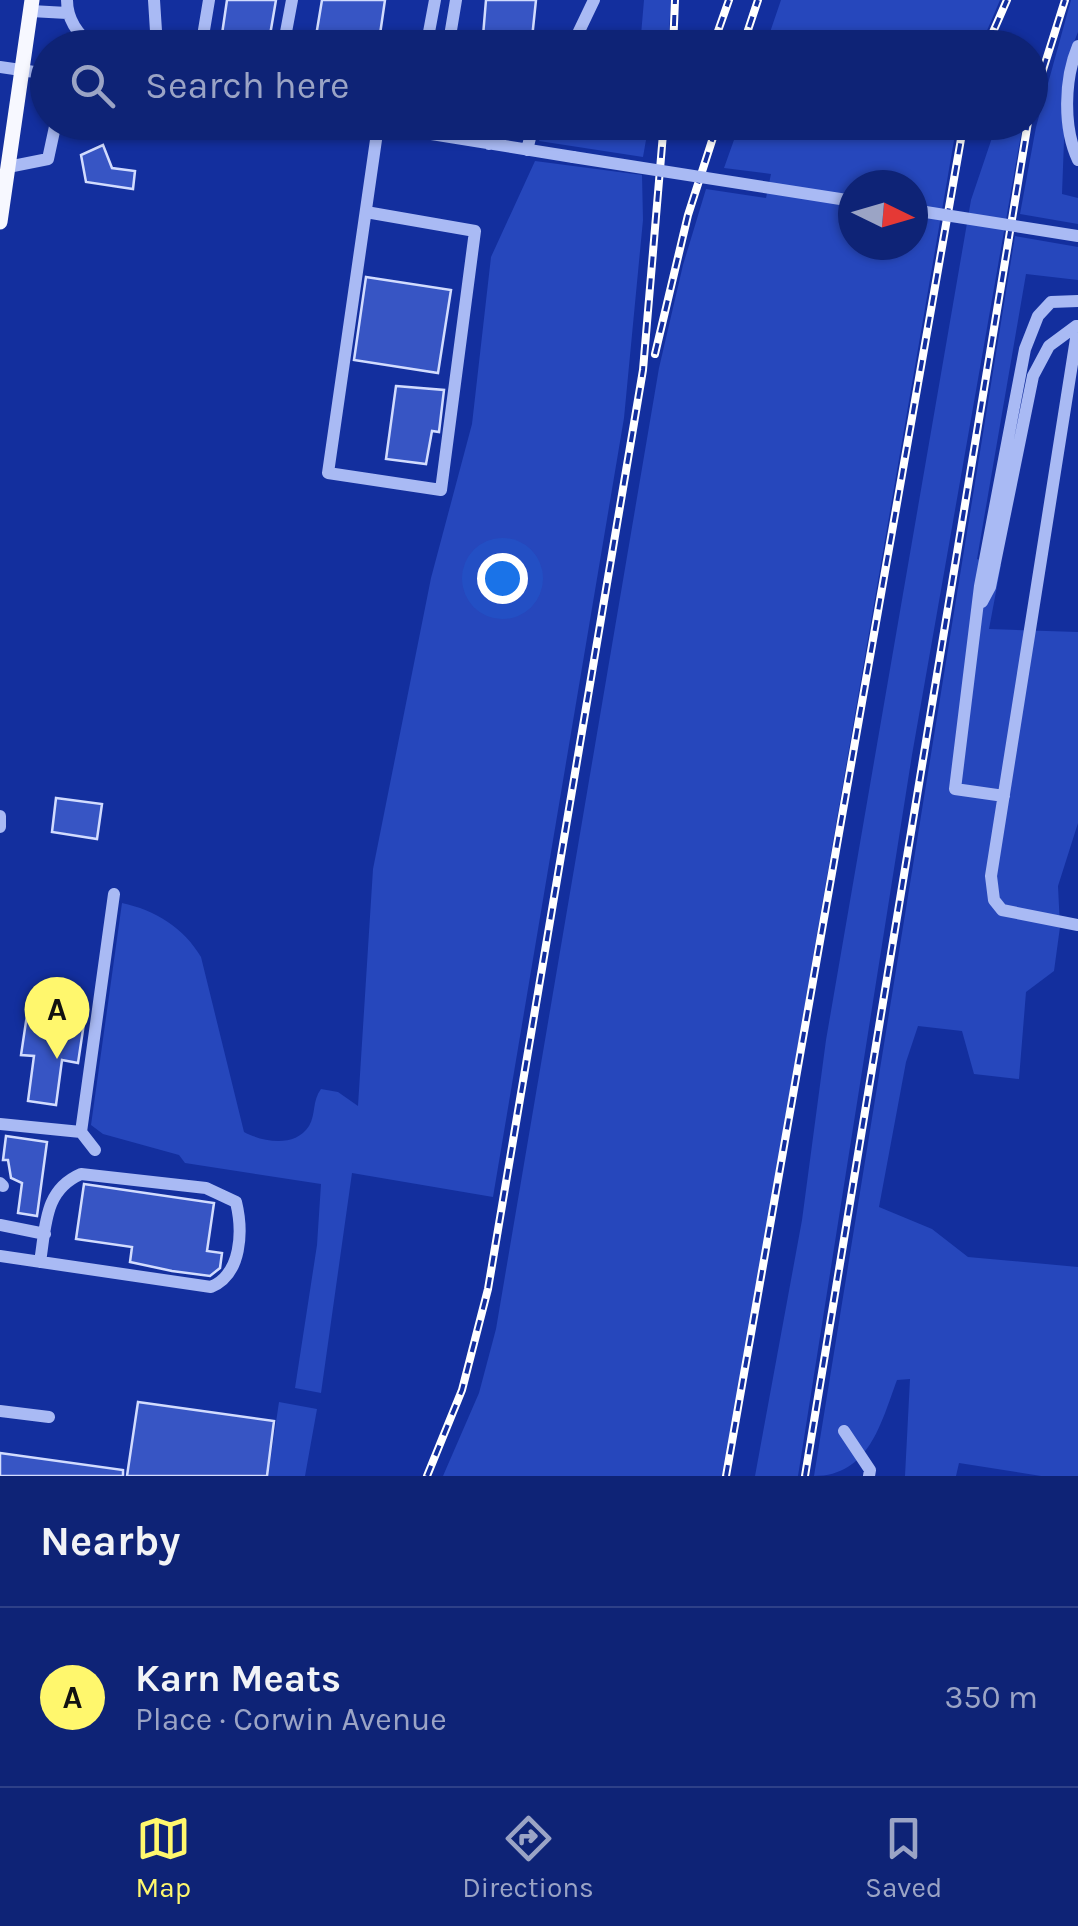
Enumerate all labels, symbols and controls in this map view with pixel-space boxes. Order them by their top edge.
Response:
search box [30,30,1048,140]
icon: search [65,58,120,113]
text: Search here [145,63,349,108]
north arrow [838,170,928,260]
your location [477,553,528,604]
pin: A [24,976,90,1059]
text: Nearby [40,1516,180,1566]
text: Karn Meats [135,1656,341,1701]
text: A [62,1679,83,1716]
text: 350 m [945,1679,1038,1716]
text: Place · Corwin Avenue [135,1701,447,1738]
tab: Map [136,1811,191,1904]
tab: Directions [462,1811,594,1904]
tab: Saved [865,1811,942,1904]

